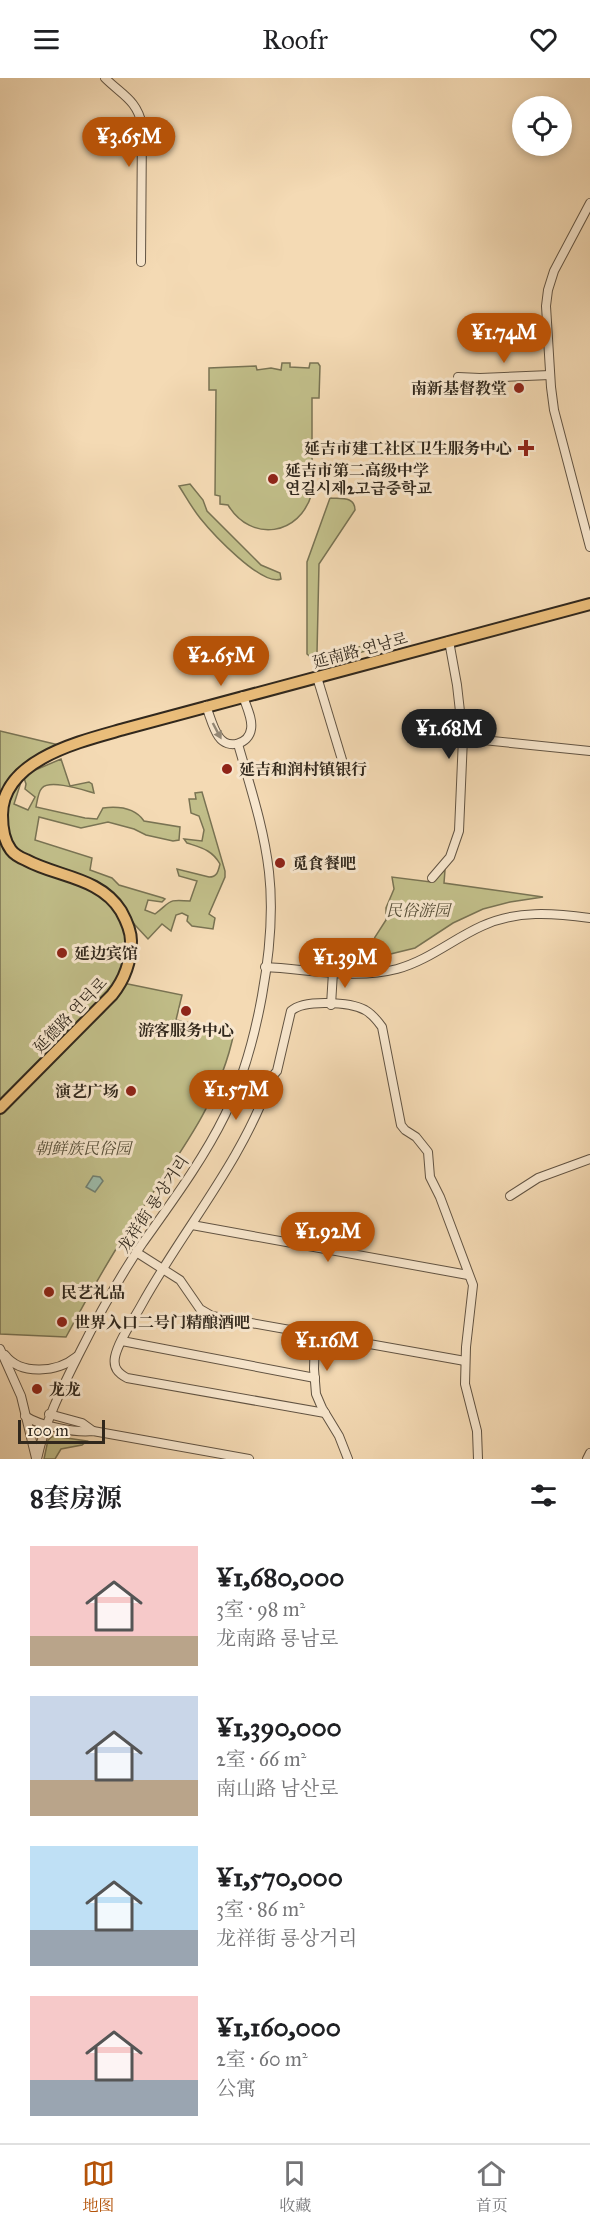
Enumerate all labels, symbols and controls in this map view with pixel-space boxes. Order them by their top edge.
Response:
icon: menu [30,23,63,56]
text: Roofr [262,23,328,56]
icon: heart [527,23,560,56]
map controls [512,96,572,156]
button: locate [512,96,572,156]
pin: ¥3.65M [80,117,178,168]
text: ¥3.65M [96,124,162,148]
pin: ¥1.74M [455,313,553,364]
text: ¥1.74M [471,320,537,344]
place label: 南新基督教堂 [411,379,507,398]
marker: 南新基督教堂 [512,381,526,395]
place label: 延吉市建工社区卫生服务中心 [304,439,512,458]
marker: 延吉市建工社区卫生服务中心 [517,439,535,457]
place label: 延吉市第二高级中学 연길시제2고급중학교 [285,461,433,498]
marker: 延吉市第二高级中学 연길시제2고급중학교 [266,472,280,486]
street label: 延南路 연남로 [310,628,410,672]
pin: ¥2.65M [172,636,270,687]
text: ¥2.65M [187,643,255,667]
pin: ¥1.68M [400,709,498,760]
text: ¥1.68M [416,716,482,740]
one-way arrow [212,723,222,740]
place label: 延吉和润村镇银行 [239,760,367,779]
marker: 延吉和润村镇银行 [220,762,234,776]
place label: 觅食餐吧 [292,854,356,873]
marker: 觅食餐吧 [273,856,287,870]
park label: 民俗游园 [386,901,453,920]
pin: ¥1.39M [296,938,394,989]
place label: 延边宾馆 [74,944,138,963]
text: ¥1.39M [313,945,377,969]
marker: 延边宾馆 [55,946,69,960]
street label: 延德路 연덕로 [29,973,111,1057]
marker: 游客服务中心 [179,1004,193,1018]
place label: 游客服务中心 [138,1021,234,1040]
pin: ¥1.57M [187,1070,285,1121]
text: ¥1.57M [203,1077,269,1101]
place label: 演艺广场 [55,1082,119,1101]
marker: 演艺广场 [124,1084,138,1098]
park label: 朝鲜族民俗园 [35,1139,134,1158]
street label: 龙祥街 룡상거리 [113,1152,193,1256]
pin: ¥1.92M [279,1212,377,1263]
text: ¥1.92M [295,1219,361,1243]
place label: 民艺礼品 [61,1283,125,1302]
marker: 民艺礼品 [42,1285,56,1299]
place label: 世界入口二号门精酿酒吧 [74,1313,250,1332]
marker: 世界入口二号门精酿酒吧 [55,1315,69,1329]
pin: ¥1.16M [278,1321,376,1372]
text: ¥1.16M [295,1328,359,1352]
place label: 龙龙 [49,1380,81,1399]
marker: 龙龙 [30,1382,44,1396]
scale bar [18,1417,105,1444]
text: 100 m [27,1421,69,1440]
icon: filters [527,1479,560,1512]
text: 8套房源 [30,1482,122,1514]
text: ¥1,680,000 [216,1561,344,1593]
icon: home [78,1570,150,1642]
text: 3室 · 98 m² [216,1597,305,1621]
text: 龙南路 룡남로 [216,1626,338,1650]
text: ¥1,390,000 [216,1711,342,1743]
icon: home [78,1720,150,1792]
text: 2室 · 66 m² [216,1747,306,1771]
text: 南山路 남산로 [216,1776,338,1800]
text: ¥1,570,000 [216,1861,343,1893]
icon: home [78,1870,150,1942]
text: 3室 · 86 m² [216,1897,305,1921]
text: 龙祥街 룡상거리 [216,1926,358,1950]
text: ¥1,160,000 [216,2011,341,2043]
icon: home [78,2020,150,2092]
text: 2室 · 60 m² [216,2047,308,2071]
text: 公寓 [216,2076,256,2100]
tab: 地图 [82,2157,115,2216]
tab: 收藏 [278,2157,311,2216]
tab: 首页 [475,2157,508,2216]

